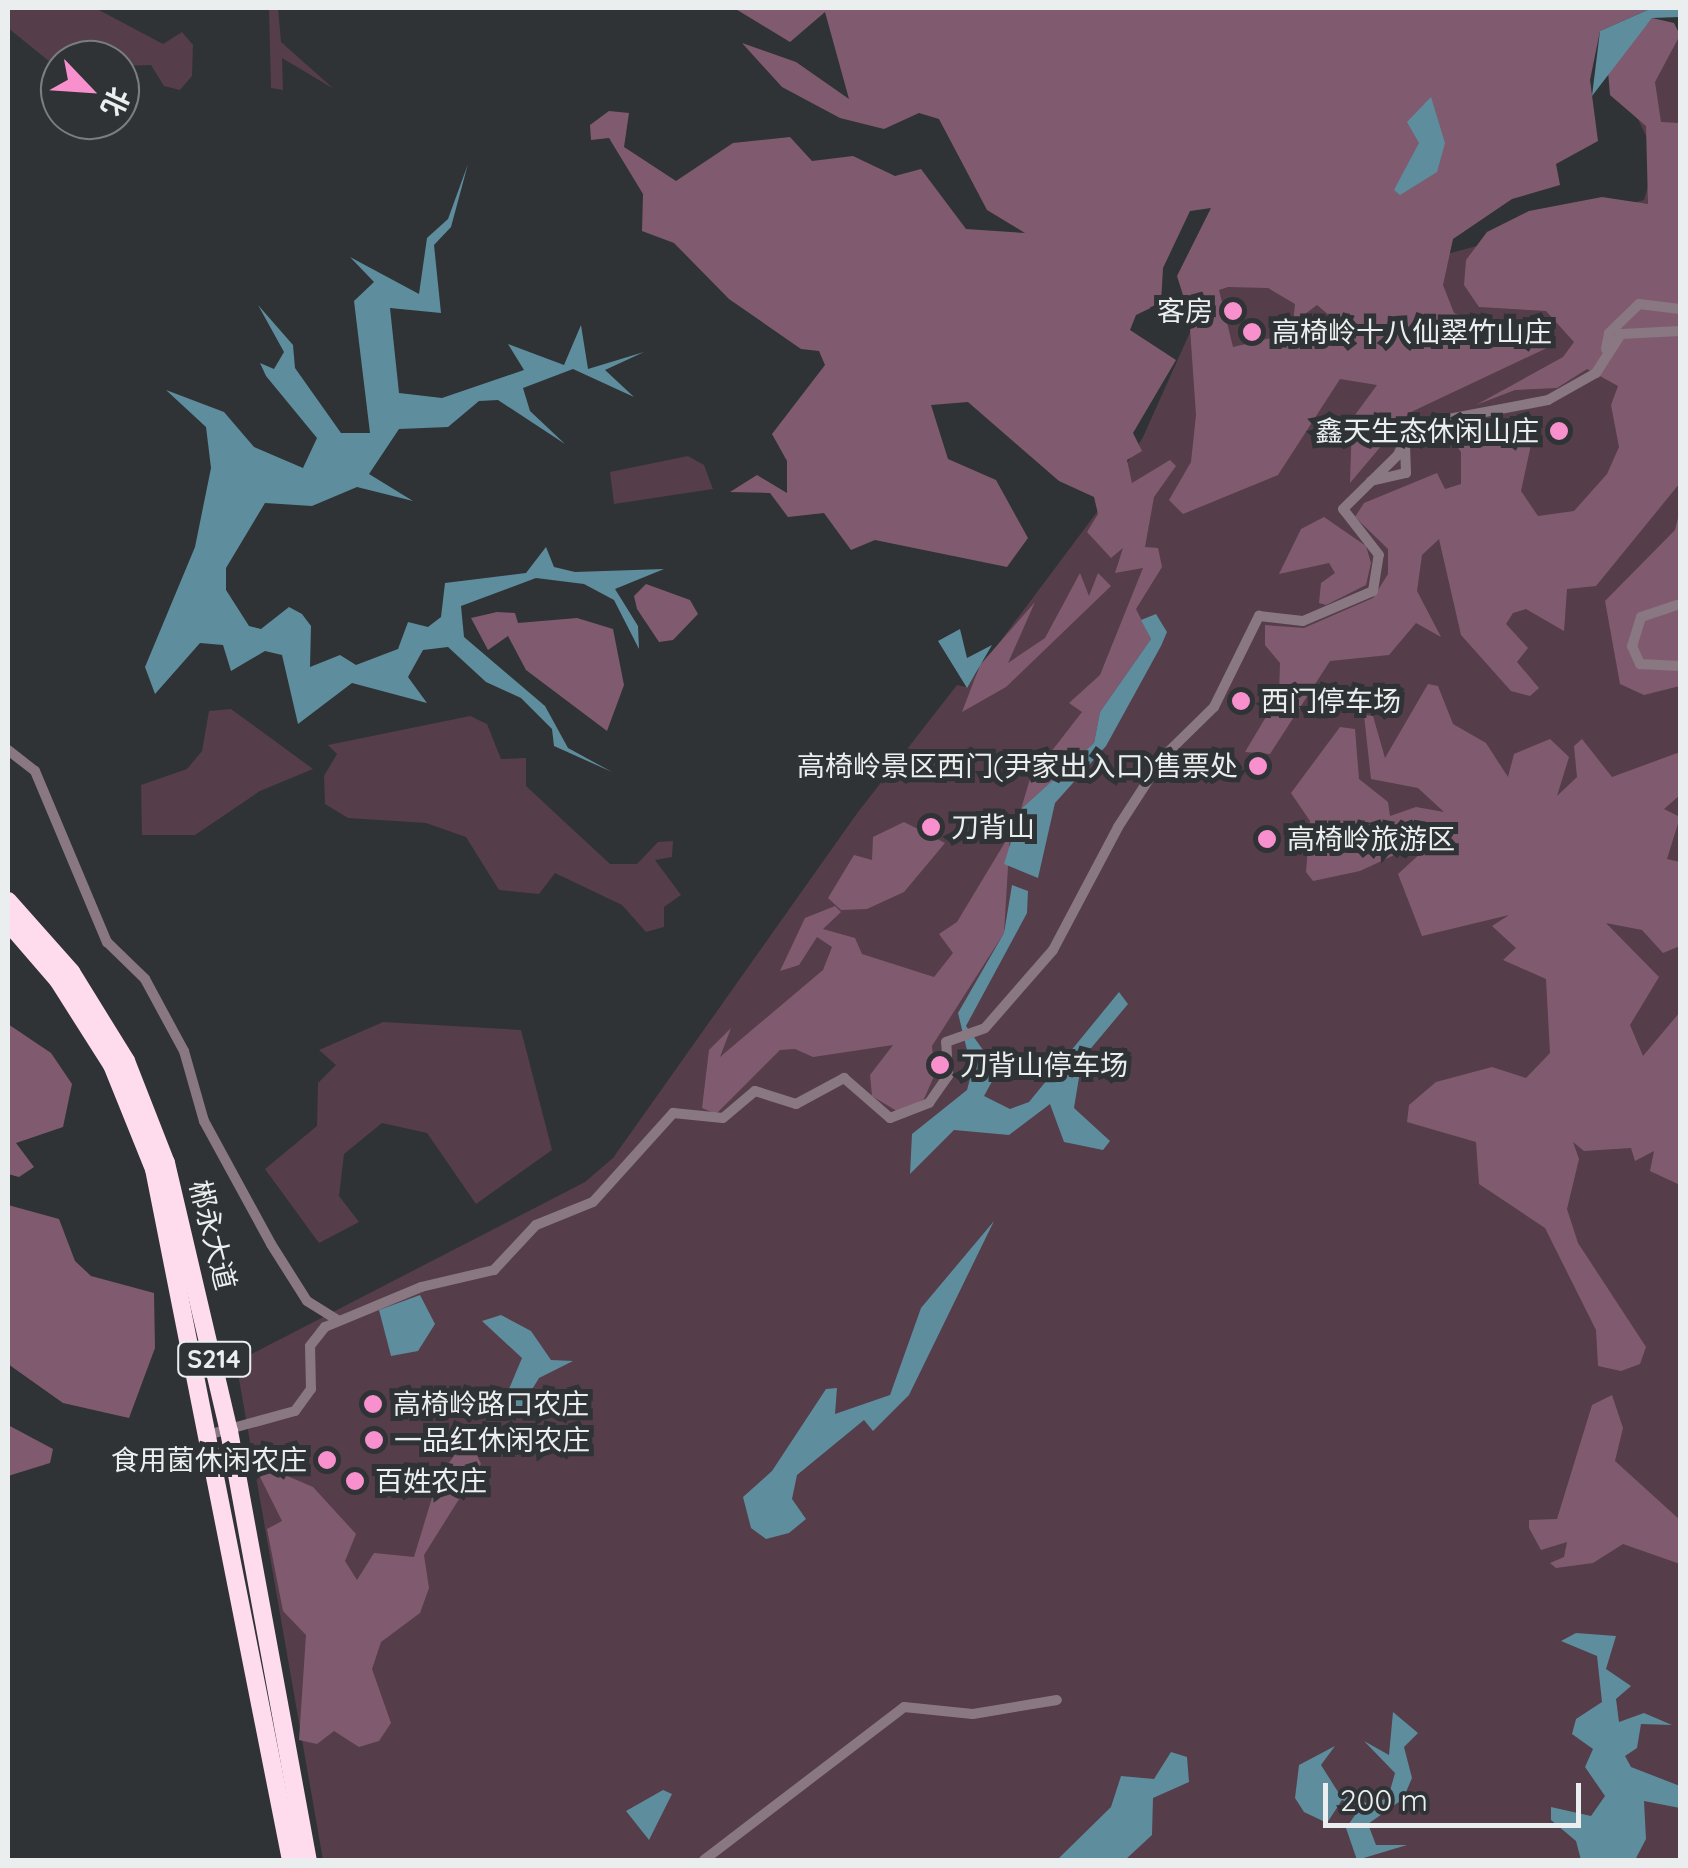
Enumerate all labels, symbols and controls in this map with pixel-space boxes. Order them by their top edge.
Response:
north arrow [40,40,140,140]
text: 北 [94,82,138,122]
place label: 客房 [1157,294,1213,328]
marker: 客房 [1222,300,1244,322]
place label: 高椅岭十八仙翠竹山庄 [1272,315,1552,349]
marker: 高椅岭十八仙翠竹山庄 [1241,321,1263,343]
place label: 鑫天生态休闲山庄 [1315,414,1539,448]
marker: 鑫天生态休闲山庄 [1548,420,1570,442]
place label: 西门停车场 [1261,684,1401,718]
marker: 西门停车场 [1230,690,1252,712]
place label: 高椅岭景区西门(尹家出入口)售票处 [797,749,1238,783]
marker: 高椅岭景区西门(尹家出入口)售票处 [1247,755,1269,777]
place label: 刀背山 [951,810,1035,844]
marker: 刀背山 [920,816,942,838]
place label: 高椅岭旅游区 [1287,822,1455,856]
marker: 高椅岭旅游区 [1256,828,1278,850]
place label: 刀背山停车场 [960,1048,1128,1082]
marker: 刀背山停车场 [929,1054,951,1076]
street label: 郴永大道 [183,1177,243,1293]
road number: S214 [176,1339,252,1379]
place label: 高椅岭路口农庄 [393,1387,589,1421]
marker: 高椅岭路口农庄 [362,1393,384,1415]
place label: 一品红休闲农庄 [394,1423,590,1457]
marker: 一品红休闲农庄 [363,1429,385,1451]
place label: 食用菌休闲农庄 [111,1443,307,1477]
marker: 食用菌休闲农庄 [316,1449,338,1471]
place label: 百姓农庄 [375,1464,487,1498]
marker: 百姓农庄 [344,1470,366,1492]
scale bar [1328,1763,1586,1825]
text: 200 m [1340,1781,1428,1819]

